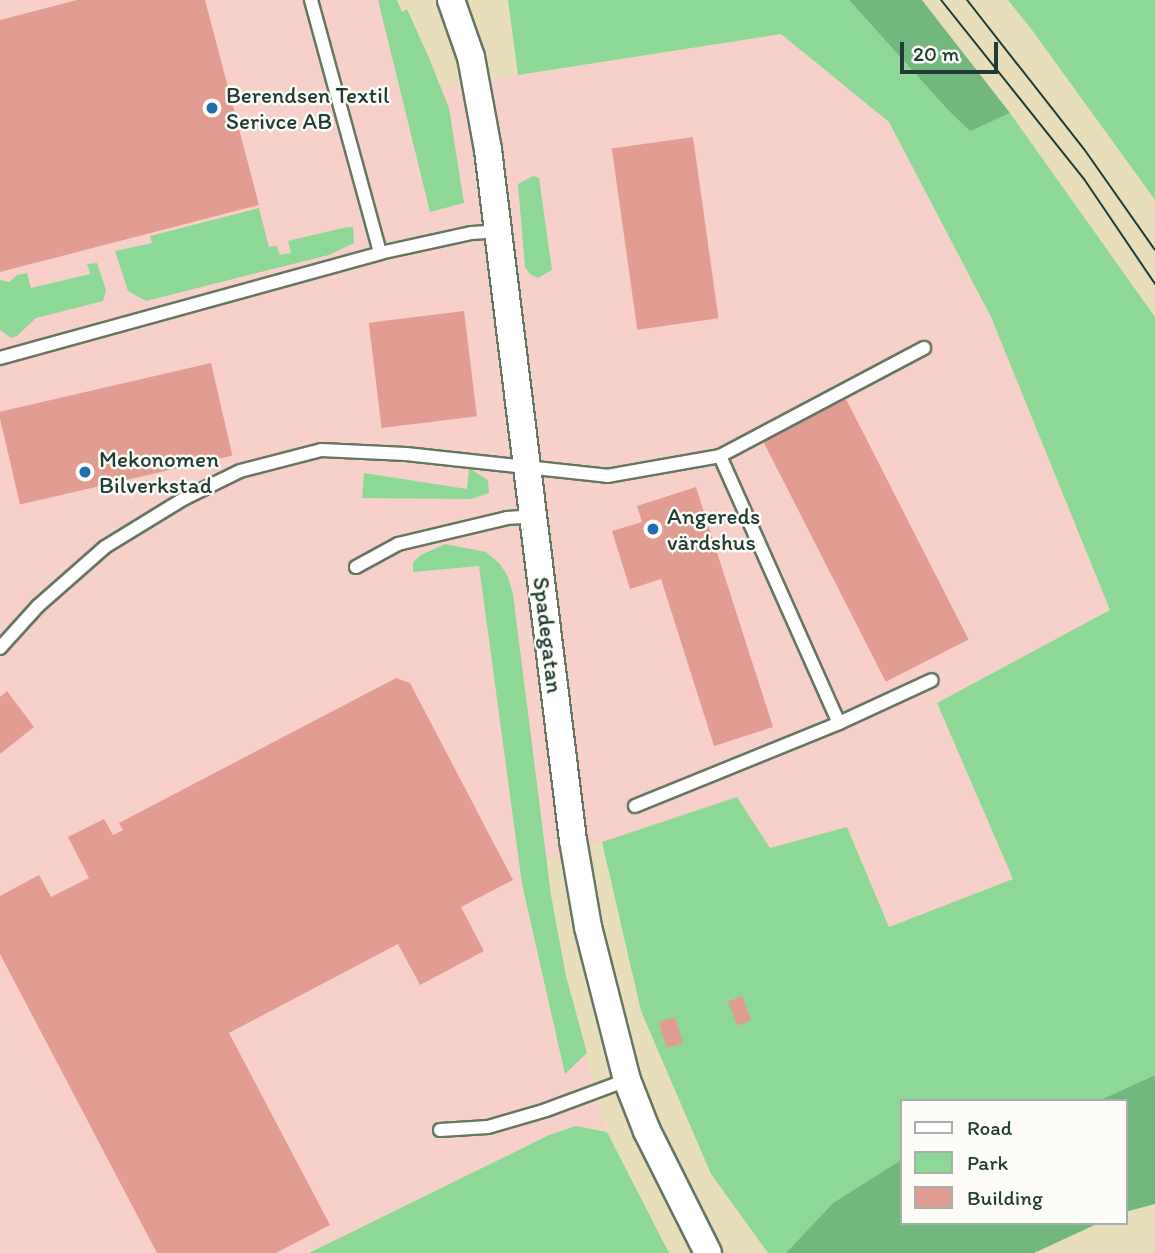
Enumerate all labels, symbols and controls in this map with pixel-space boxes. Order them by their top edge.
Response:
scale bar [903,28,1001,72]
text: 20 m [913,41,959,66]
place label: Berendsen Textil Serivce AB [226,81,389,135]
marker: Berendsen Textil Serivce AB [204,100,220,116]
place label: Mekonomen Bilverkstad [99,445,219,499]
marker: Mekonomen Bilverkstad [77,464,93,480]
place label: Angereds värdshus [667,502,760,556]
marker: Angereds värdshus [645,521,661,537]
street label: Spadegatan [527,575,569,695]
legend [900,1099,1127,1225]
text: Road [967,1115,1012,1140]
text: Park [967,1150,1008,1175]
text: Building [967,1185,1043,1210]

